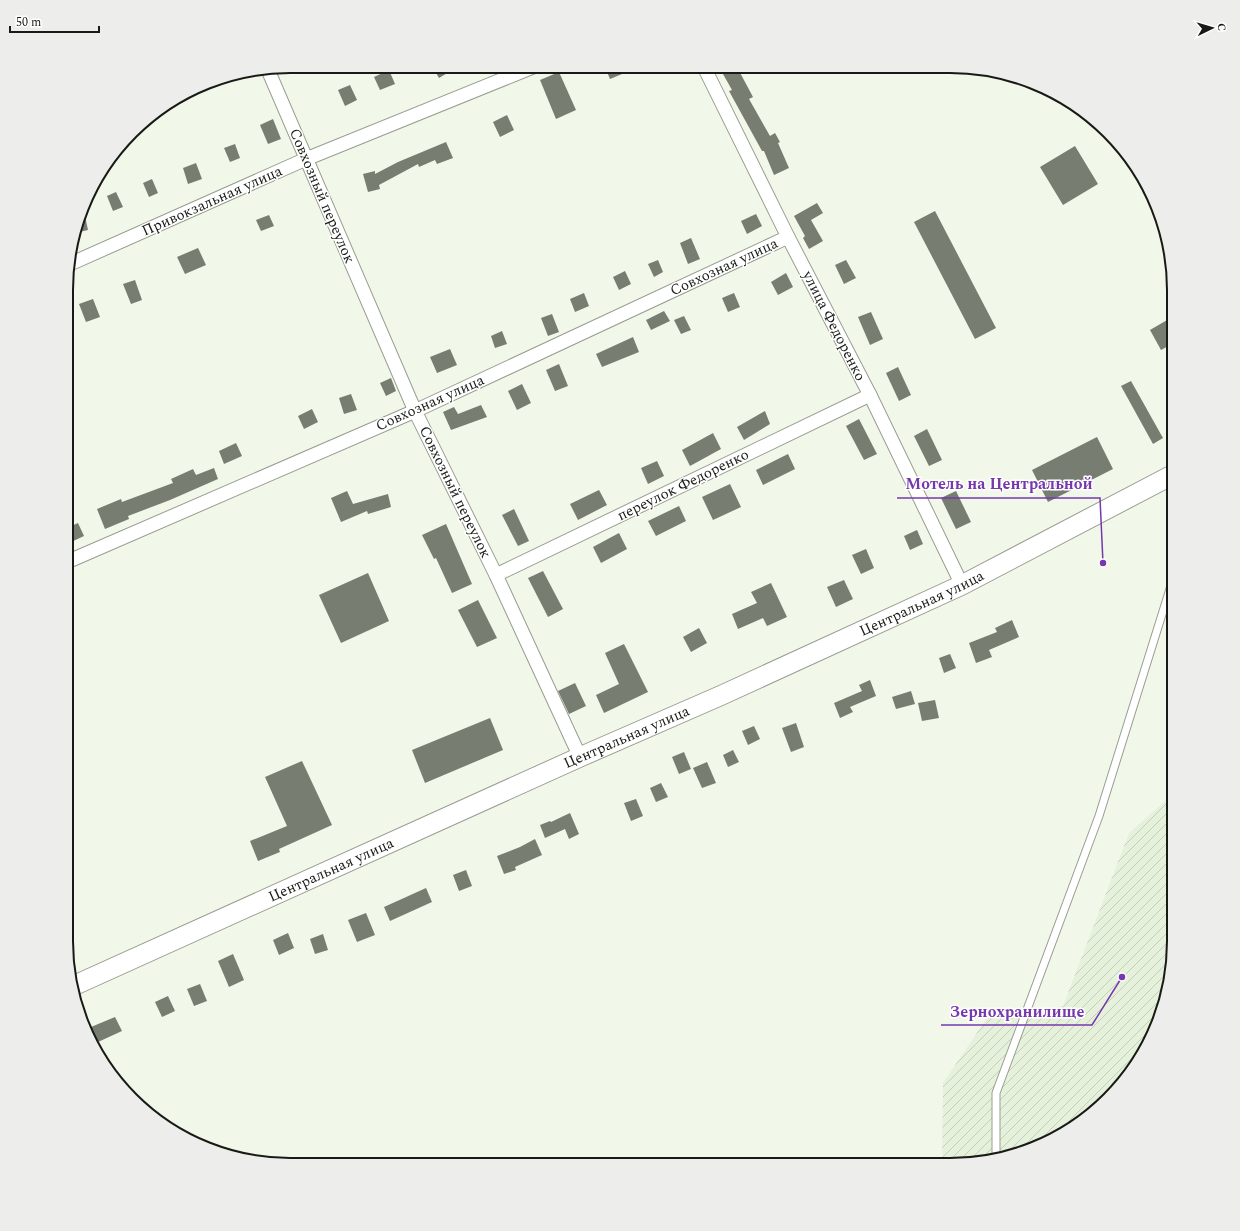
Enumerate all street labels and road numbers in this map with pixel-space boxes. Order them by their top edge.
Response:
street label: Совхозный переулок [283,125,361,267]
street label: Привокзальная улица [138,159,287,242]
street label: Совхозная улица [666,232,782,302]
street label: улица Федоренко [796,266,872,385]
street label: Совхозная улица [372,368,489,437]
street label: Совхозный переулок [413,422,497,562]
street label: переулок Федоренко [613,443,753,527]
street label: Центральная улица [855,564,989,642]
street label: Центральная улица [560,699,694,774]
street label: Центральная улица [265,831,398,908]

